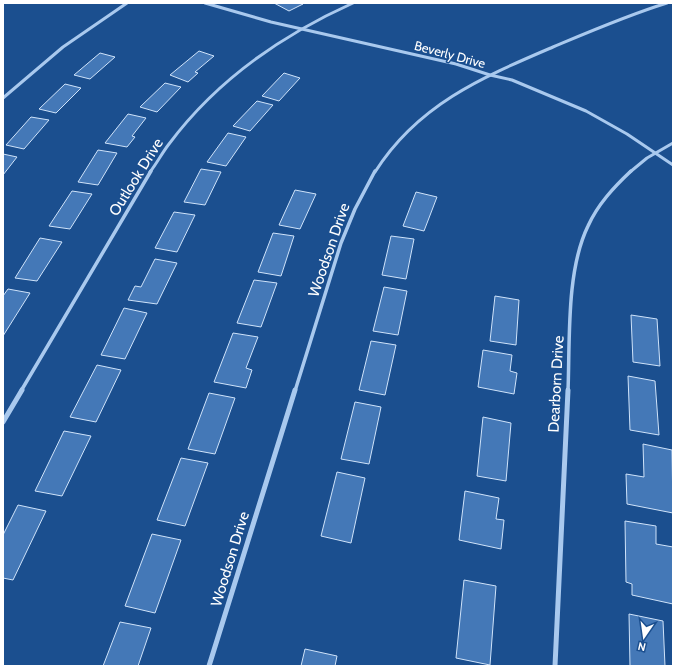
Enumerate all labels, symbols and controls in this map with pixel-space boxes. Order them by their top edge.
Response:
street label: Beverly Drive [413,37,488,71]
street label: Outlook Drive [105,135,167,219]
street label: Woodson Drive [304,200,354,299]
street label: Dearborn Drive [544,335,568,433]
street label: Woodson Drive [207,509,253,609]
north arrow [624,617,664,657]
text: N [636,639,647,654]

